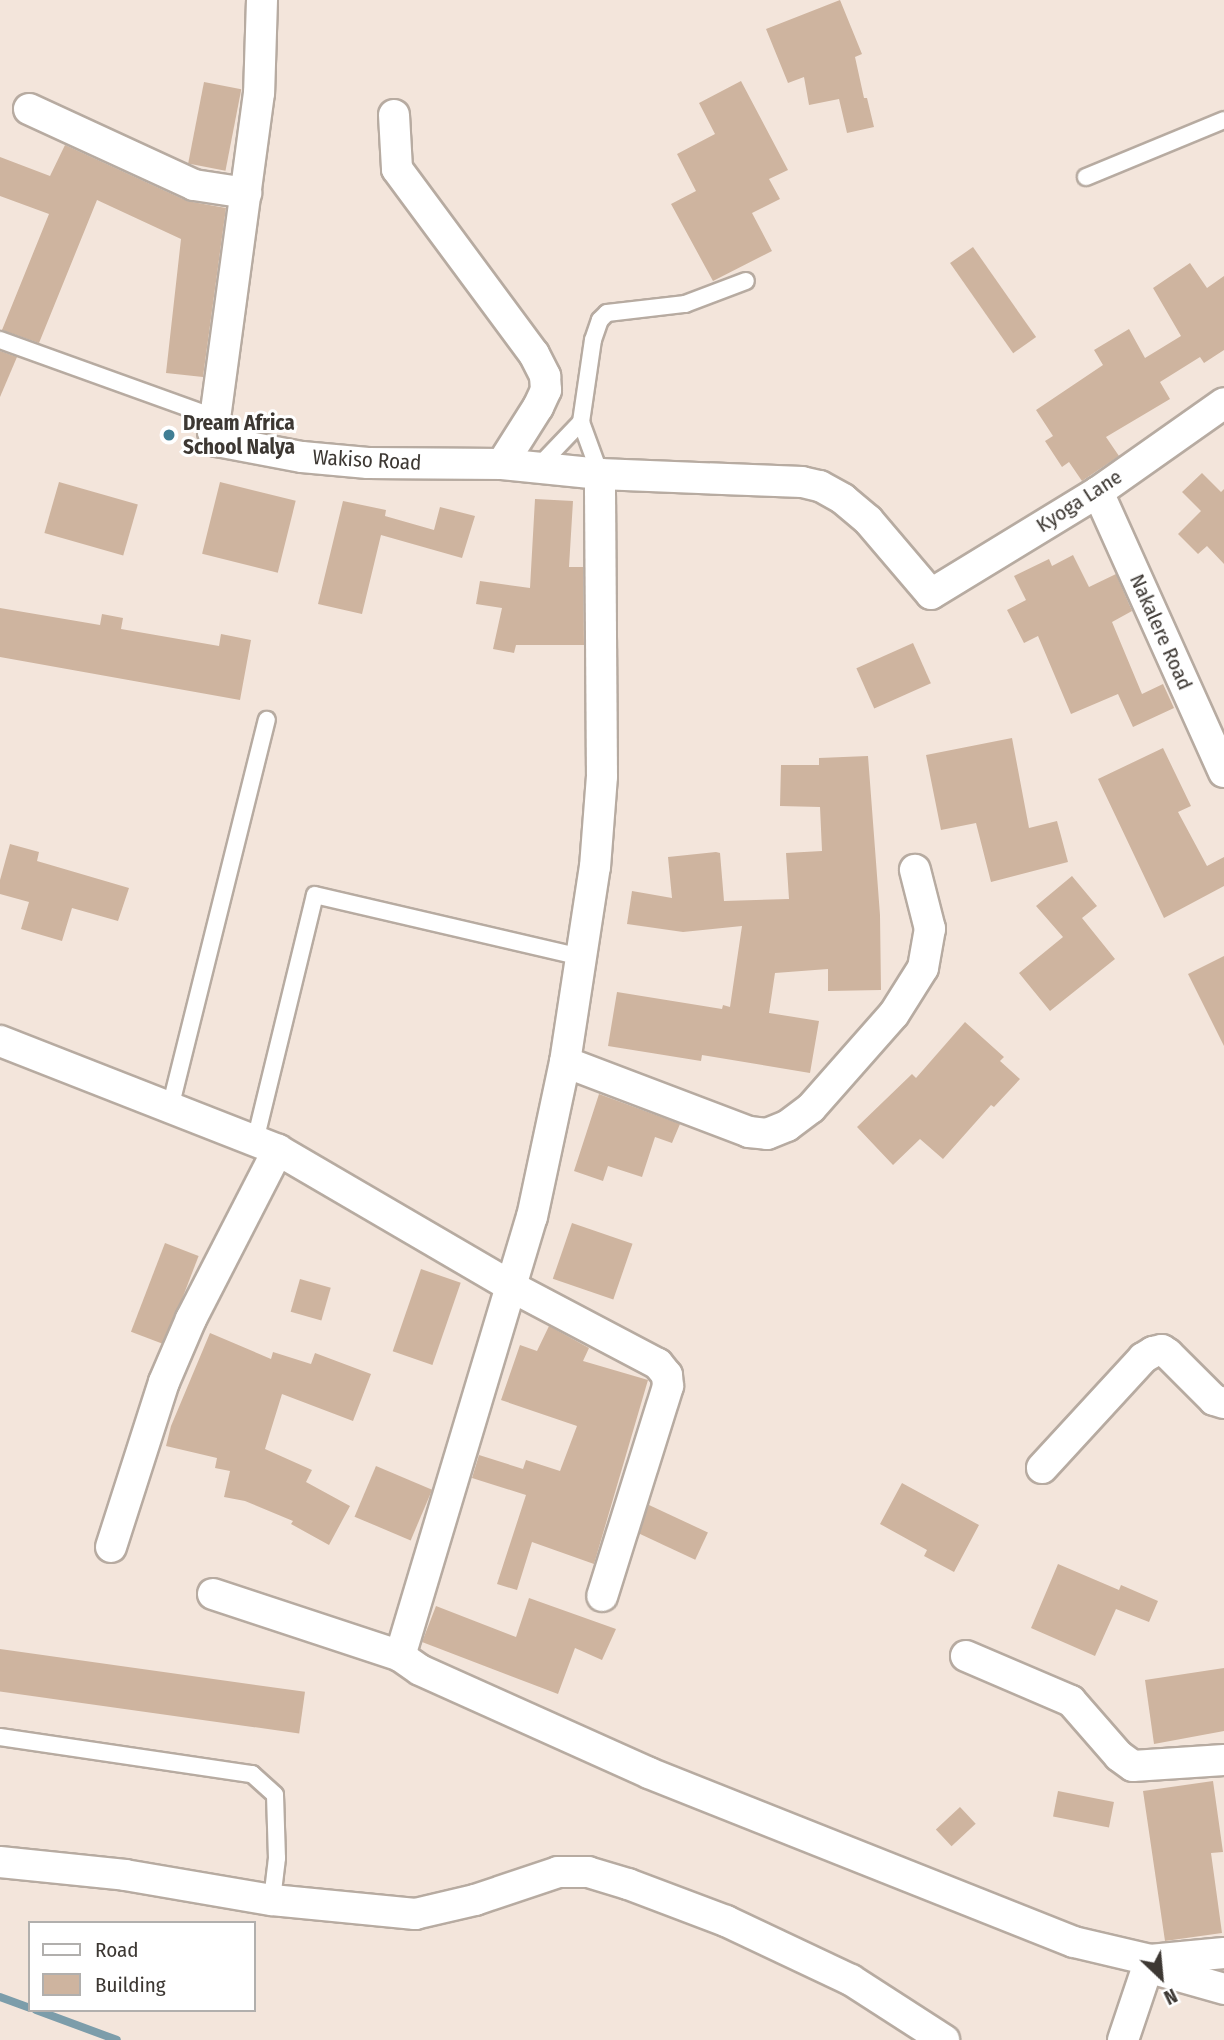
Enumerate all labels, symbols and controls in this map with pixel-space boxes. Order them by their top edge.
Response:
place label: Dream Africa School Nalya [183,410,295,460]
marker: Dream Africa School Nalya [161,427,177,443]
street label: Wakiso Road [312,445,422,475]
street label: Kyoga Lane [1032,464,1126,538]
street label: Nakalere Road [1124,570,1198,694]
legend [28,1921,256,2012]
text: Road [95,1937,139,1963]
north arrow [1126,1942,1196,2012]
text: Building [95,1972,166,1998]
text: N [1160,1983,1181,2009]

